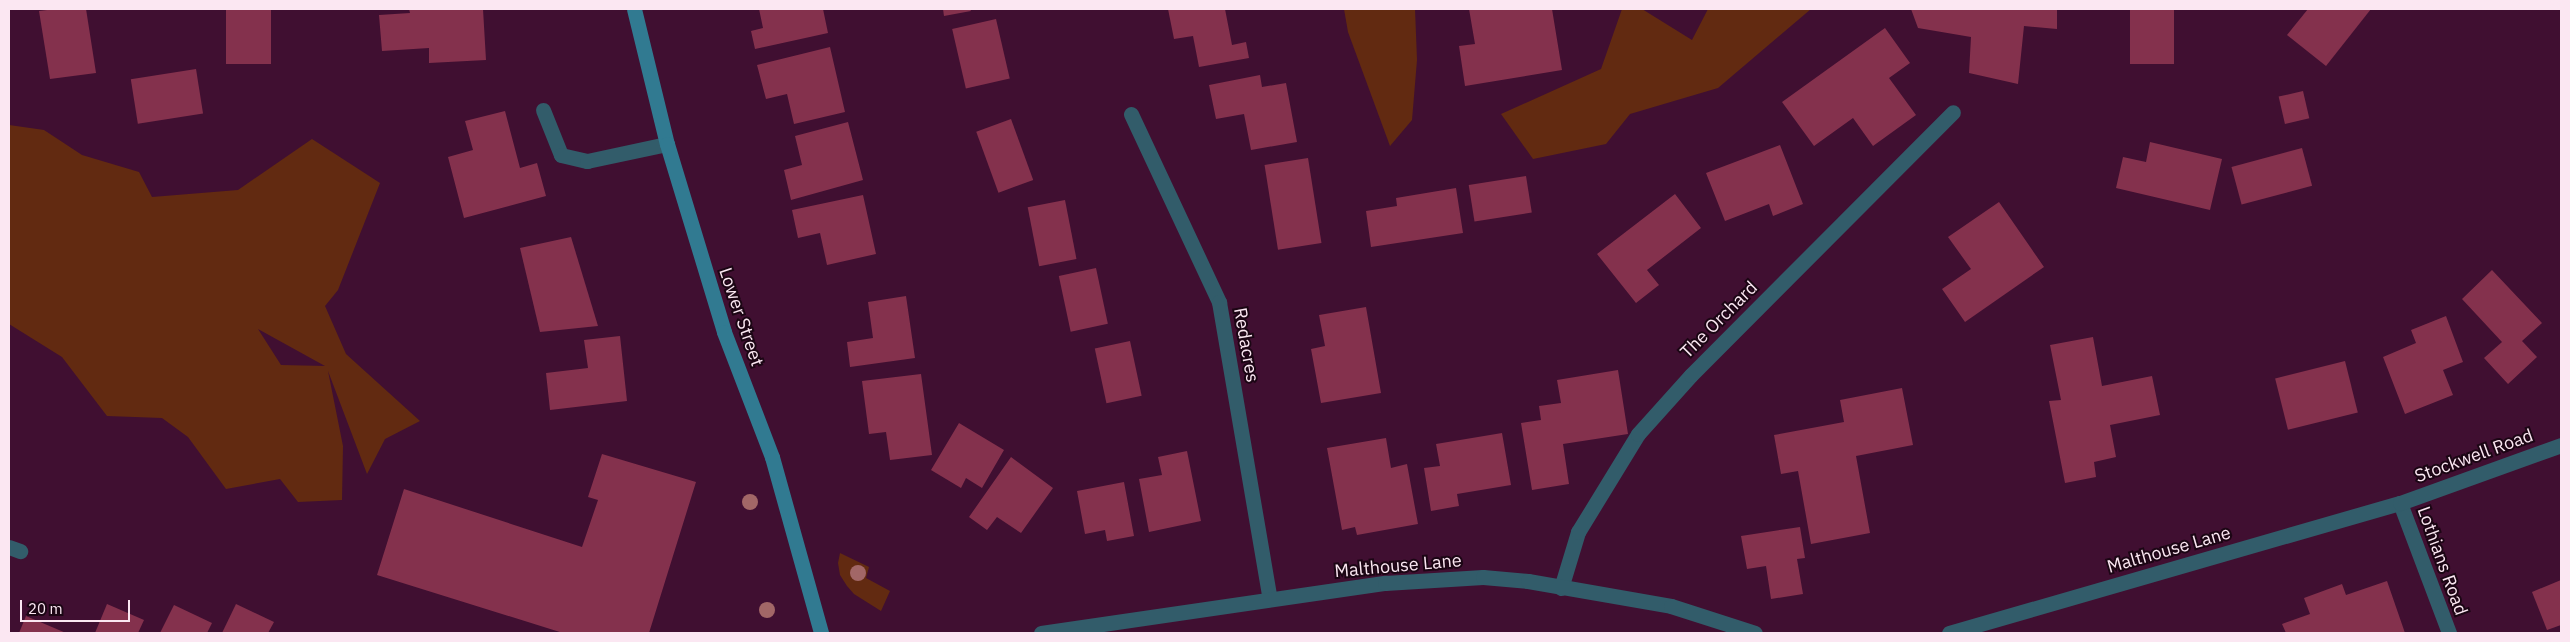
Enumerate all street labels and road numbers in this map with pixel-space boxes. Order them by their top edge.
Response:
street label: Lower Street [714,265,768,369]
street label: The Orchard [1676,277,1762,363]
street label: Redacres [1229,306,1263,384]
street label: Stockwell Road [2412,425,2536,487]
street label: Lothians Road [2412,504,2472,618]
street label: Malthouse Lane [2105,522,2233,578]
street label: Malthouse Lane [1334,550,1462,582]

